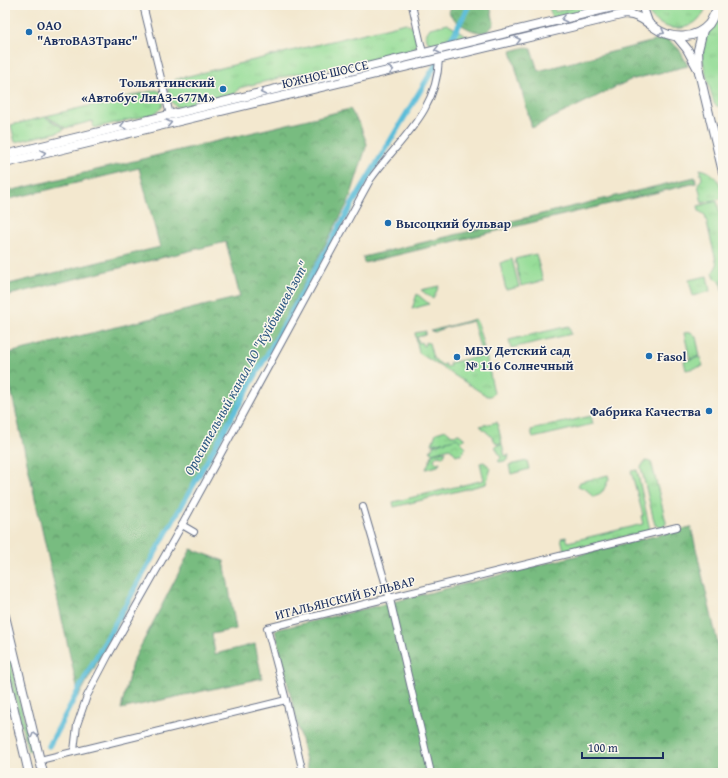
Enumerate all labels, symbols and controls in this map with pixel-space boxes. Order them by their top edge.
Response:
one-way arrow [560,15,567,23]
place label: ОАО "АвтоВАЗТранс" [37,16,138,50]
marker: ОАО "АвтоВАЗТранс" [24,27,34,37]
one-way arrow [658,27,665,35]
one-way arrow [514,36,521,44]
one-way arrow [434,45,441,54]
street label: ЮЖНОЕ ШОССЕ [280,55,370,93]
one-way arrow [387,66,394,75]
place label: Тольяттинский «Автобус ЛиАЗ-677М» [81,73,215,107]
marker: Тольяттинский «Автобус ЛиАЗ-677М» [218,84,228,94]
one-way arrow [260,87,267,96]
one-way arrow [166,120,173,128]
one-way arrow [120,121,127,130]
one-way arrow [40,150,46,158]
place label: Высоцкий бульвар [396,214,512,233]
marker: Высоцкий бульвар [383,218,393,228]
water label: Оросительный канал АО "КуйбышевАзот" [179,257,314,479]
place label: МБУ Детский сад № 116 Солнечный [465,341,574,375]
place label: Fasol [657,347,686,366]
marker: Fasol [644,351,654,361]
marker: МБУ Детский сад № 116 Солнечный [452,352,462,362]
place label: Фабрика Качества [590,402,701,421]
marker: Фабрика Качества [704,406,714,416]
street label: ИТАЛЬЯНСКИЙ БУЛЬВАР [273,571,417,625]
one-way arrow [30,732,39,739]
scale bar [582,734,663,760]
text: 100 m [588,739,618,756]

